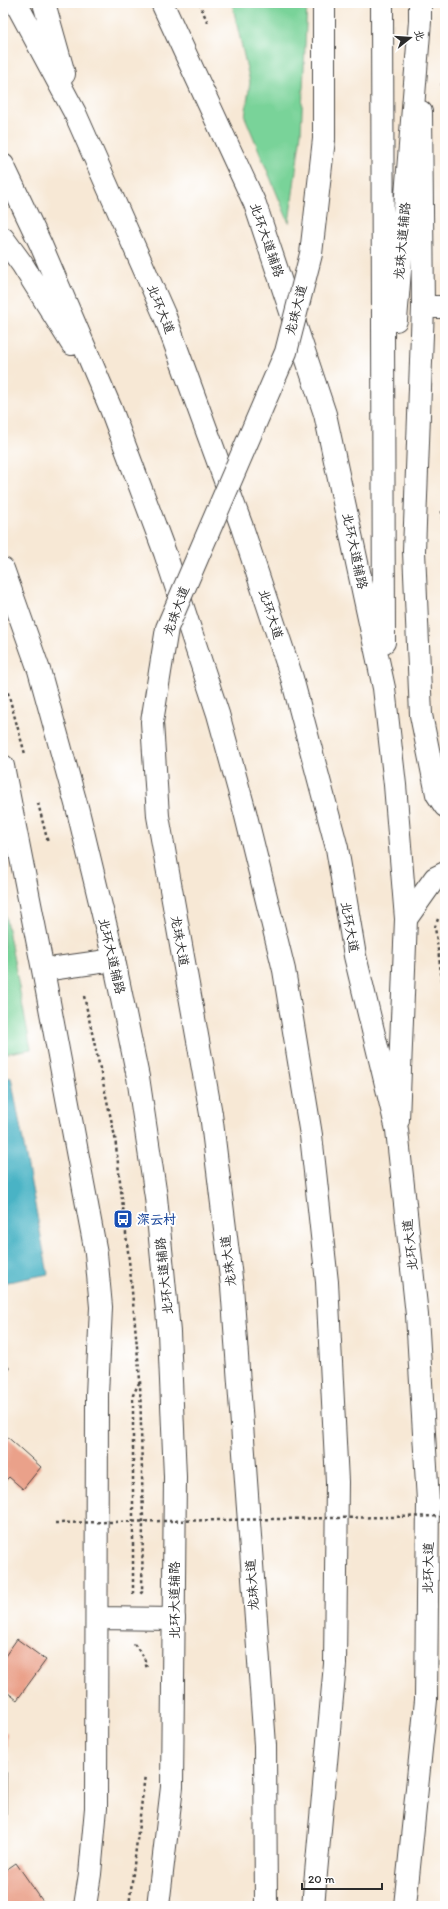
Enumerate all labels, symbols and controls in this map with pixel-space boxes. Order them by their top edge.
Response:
north arrow [390,18,430,58]
text: 北 [411,28,427,42]
street label: 北环大道辅路 [247,201,287,279]
street label: 龙珠大道辅路 [391,201,413,281]
street label: 北环大道 [144,282,178,336]
street label: 龙珠大道 [282,283,310,337]
street label: 北环大道辅路 [340,511,370,591]
street label: 龙珠大道 [160,584,192,638]
street label: 北环大道 [256,587,286,641]
street label: 北环大道 [338,900,362,954]
street label: 龙珠大道 [168,914,192,968]
street label: 北环大道辅路 [96,916,128,996]
bus stop icon: 深云村 [112,1208,134,1230]
place label: 深云村 [137,1212,176,1227]
street label: 北环大道 [400,1218,420,1272]
street label: 龙珠大道 [217,1234,239,1288]
street label: 北环大道辅路 [152,1236,176,1316]
street label: 北环大道 [420,1542,436,1594]
street label: 龙珠大道 [243,1559,261,1611]
street label: 北环大道辅路 [167,1561,182,1639]
scale bar [302,1865,382,1891]
text: 20 m [308,1872,335,1886]

